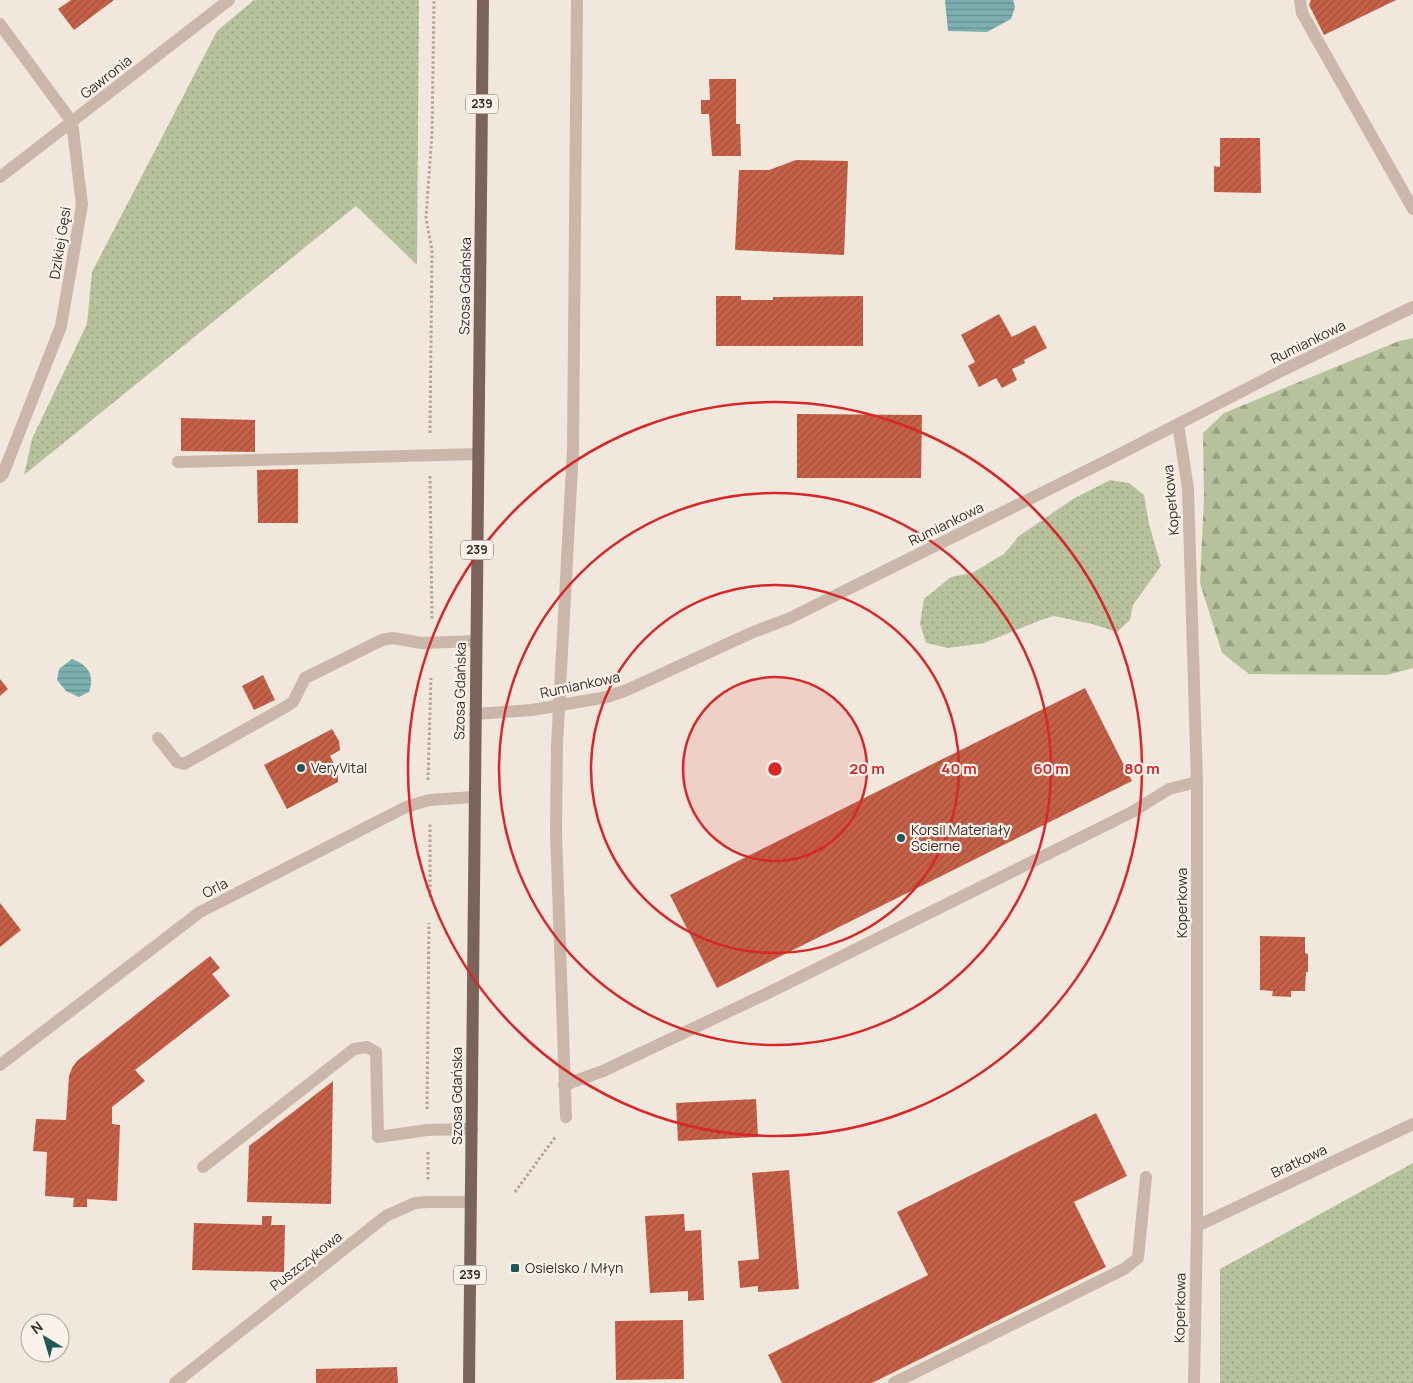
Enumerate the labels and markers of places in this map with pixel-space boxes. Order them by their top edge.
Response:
place label: VeryVital [311,758,367,777]
centre of rings [766,760,784,778]
marker: VeryVital [295,762,307,774]
place label: Korsil Materiały Ścierne [911,820,1011,855]
marker: Korsil Materiały Ścierne [895,832,907,844]
place label: Osielsko / Młyn [525,1258,623,1277]
marker: Osielsko / Młyn [509,1262,521,1274]

